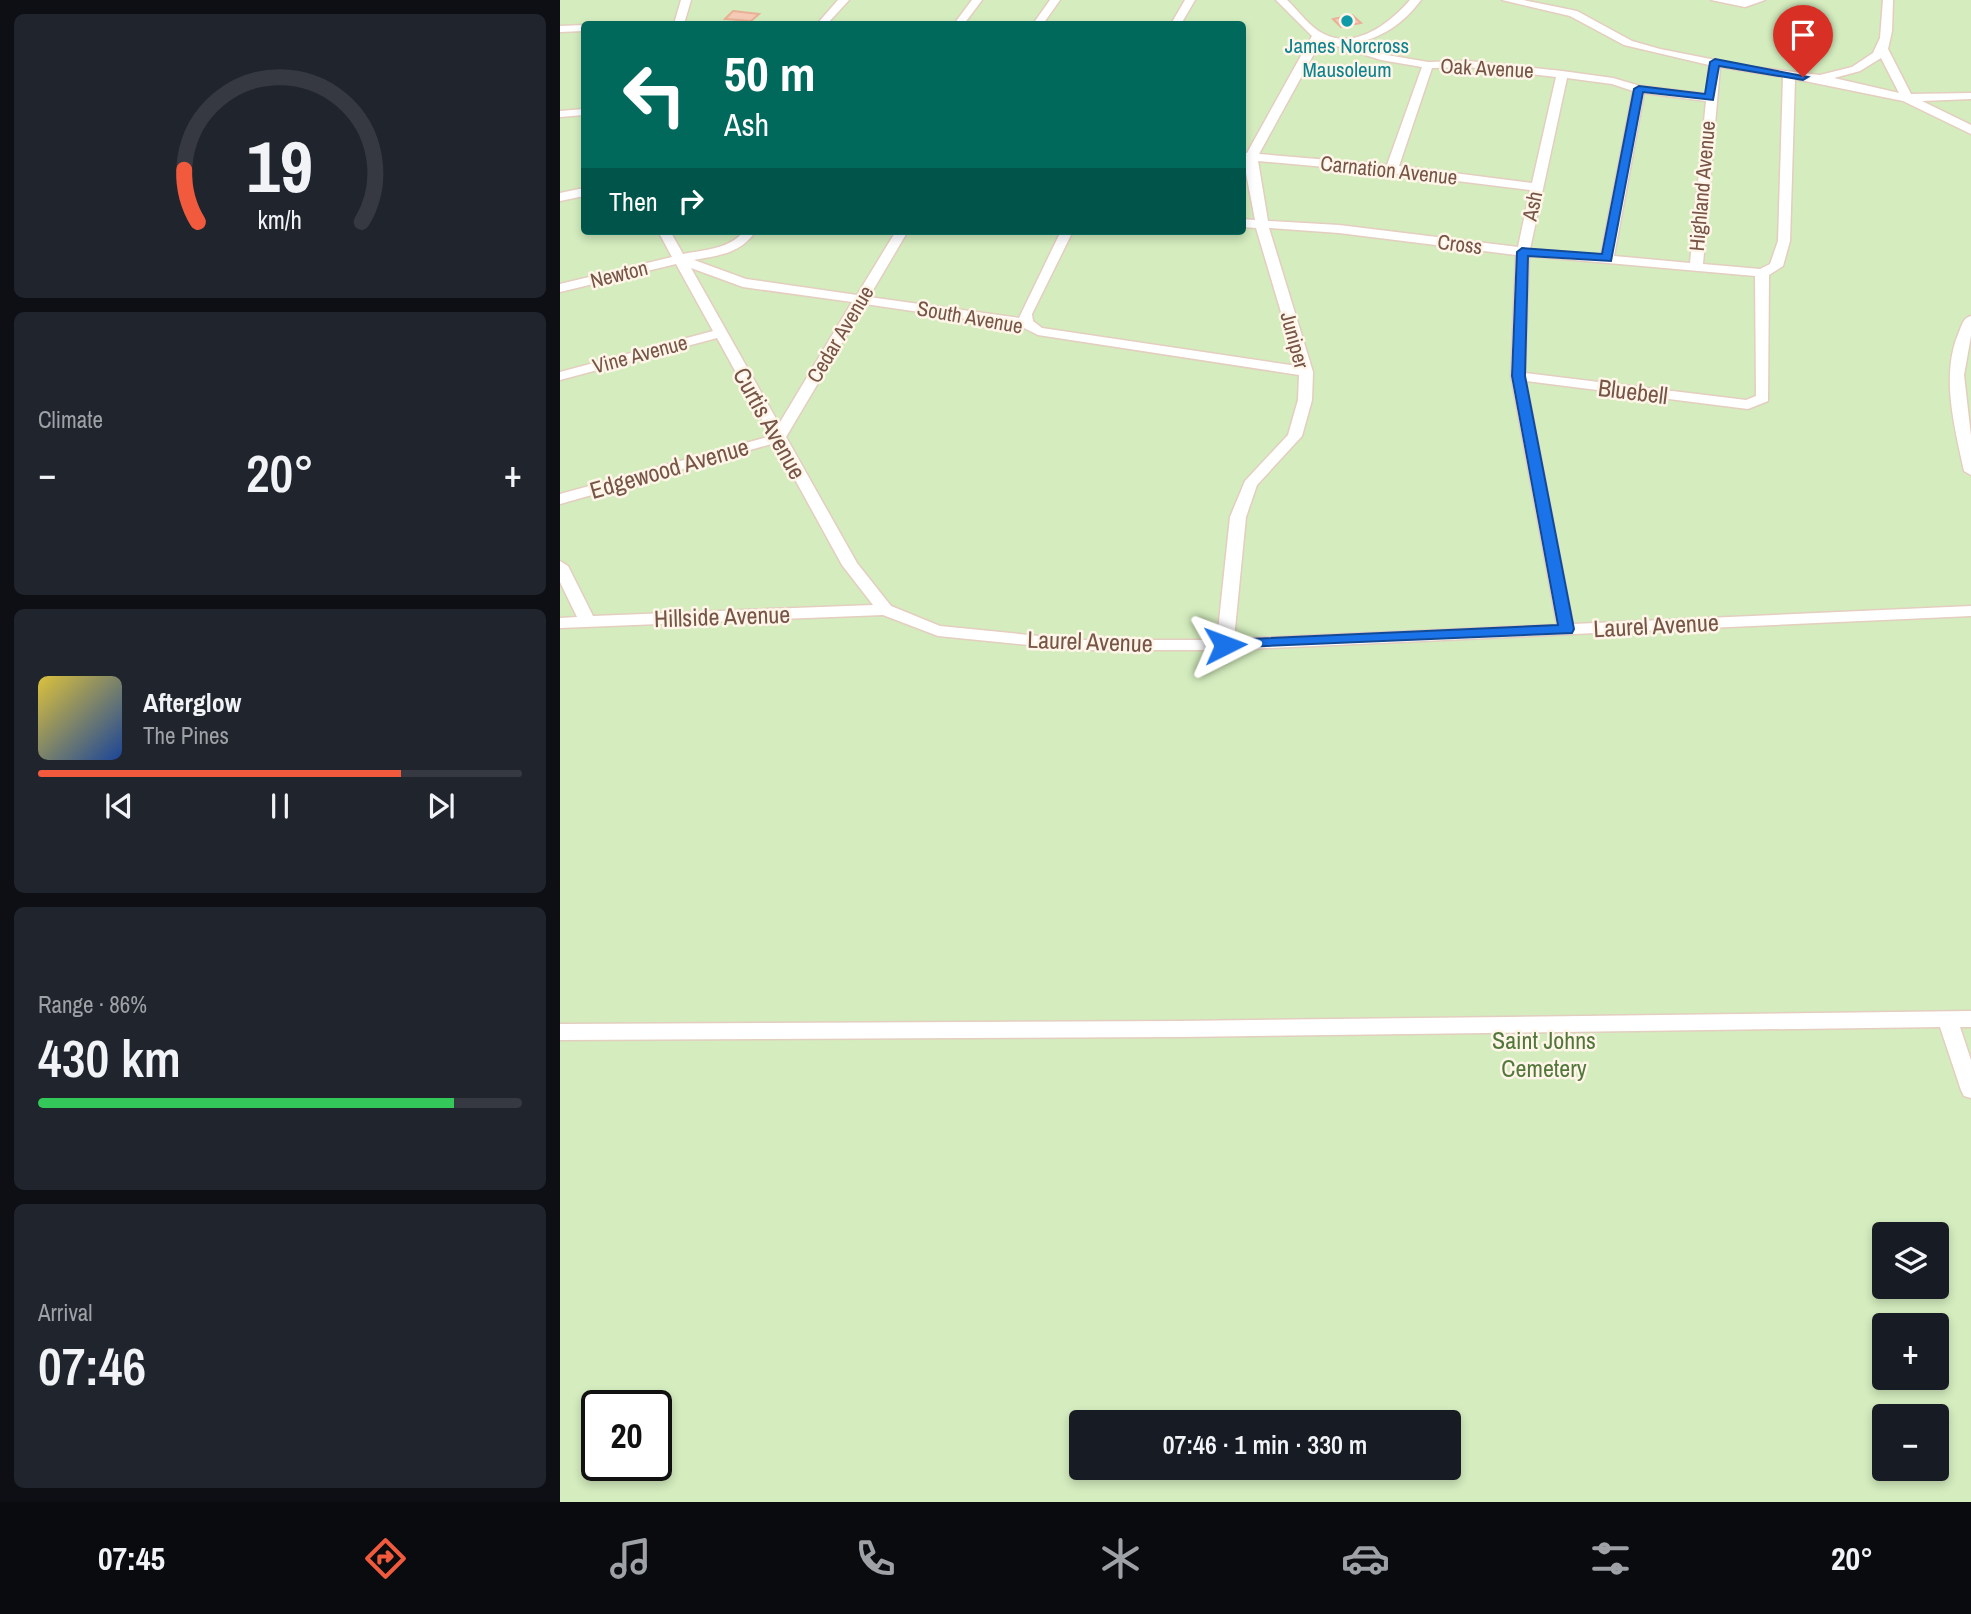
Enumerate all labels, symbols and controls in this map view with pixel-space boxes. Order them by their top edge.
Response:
pin [1773,5,1833,77]
marker: James Norcross Mausoleum [1339,13,1355,29]
icon: arrive [1784,16,1822,54]
place label: James Norcross Mausoleum [1285,31,1409,84]
text: 50 m [724,40,816,106]
icon: left [609,49,700,140]
street label: Oak Avenue [1440,51,1534,85]
text: Ash [724,103,769,146]
text: 19 [247,117,313,215]
street label: Highland Avenue [1682,120,1722,252]
street label: Carnation Avenue [1319,148,1459,192]
icon: right [672,182,710,220]
text: Then [609,184,658,219]
street label: Ash [1515,188,1549,225]
text: km/h [258,203,302,237]
street label: Cross [1436,227,1484,261]
street label: Newton [587,253,651,295]
street label: Cedar Avenue [800,280,880,388]
street label: South Avenue [915,293,1025,341]
street label: Juniper [1274,309,1317,372]
street label: Vine Avenue [589,327,691,381]
street label: Curtis Avenue [726,361,814,485]
street label: Bluebell [1596,371,1670,411]
text: Climate [38,404,103,435]
street label: Edgewood Avenue [586,430,752,506]
text: 20° [246,438,314,508]
text: − [38,448,56,499]
text: + [504,448,522,499]
street label: Hillside Avenue [653,598,791,634]
street label: Laurel Avenue [1592,606,1720,644]
position arrow [1188,608,1262,682]
street label: Laurel Avenue [1027,623,1153,659]
text: Afterglow [143,685,241,720]
text: The Pines [143,720,229,751]
icon: previous [100,787,138,825]
icon: pause [261,787,299,825]
icon: next [422,787,460,825]
text: Range · 86% [38,989,147,1020]
text: 430 km [38,1023,181,1093]
park label: Saint Johns Cemetery [1492,1024,1596,1084]
map controls [1872,1222,1949,1481]
button: layers [1872,1222,1949,1299]
text: Arrival [38,1297,93,1328]
button: + [1872,1313,1949,1390]
text: 07:46 [38,1331,146,1401]
speed limit sign: 20 [581,1390,672,1481]
button: − [1872,1404,1949,1481]
text: 07:46 · 1 min · 330 m [1163,1427,1367,1462]
icon: directions [361,1534,410,1583]
icon: music [606,1534,655,1583]
icon: phone [851,1534,900,1583]
icon: climate [1096,1534,1145,1583]
icon: car [1341,1534,1390,1583]
icon: filters [1586,1534,1635,1583]
text: 07:45 [98,1537,165,1580]
text: 20° [1831,1537,1873,1580]

